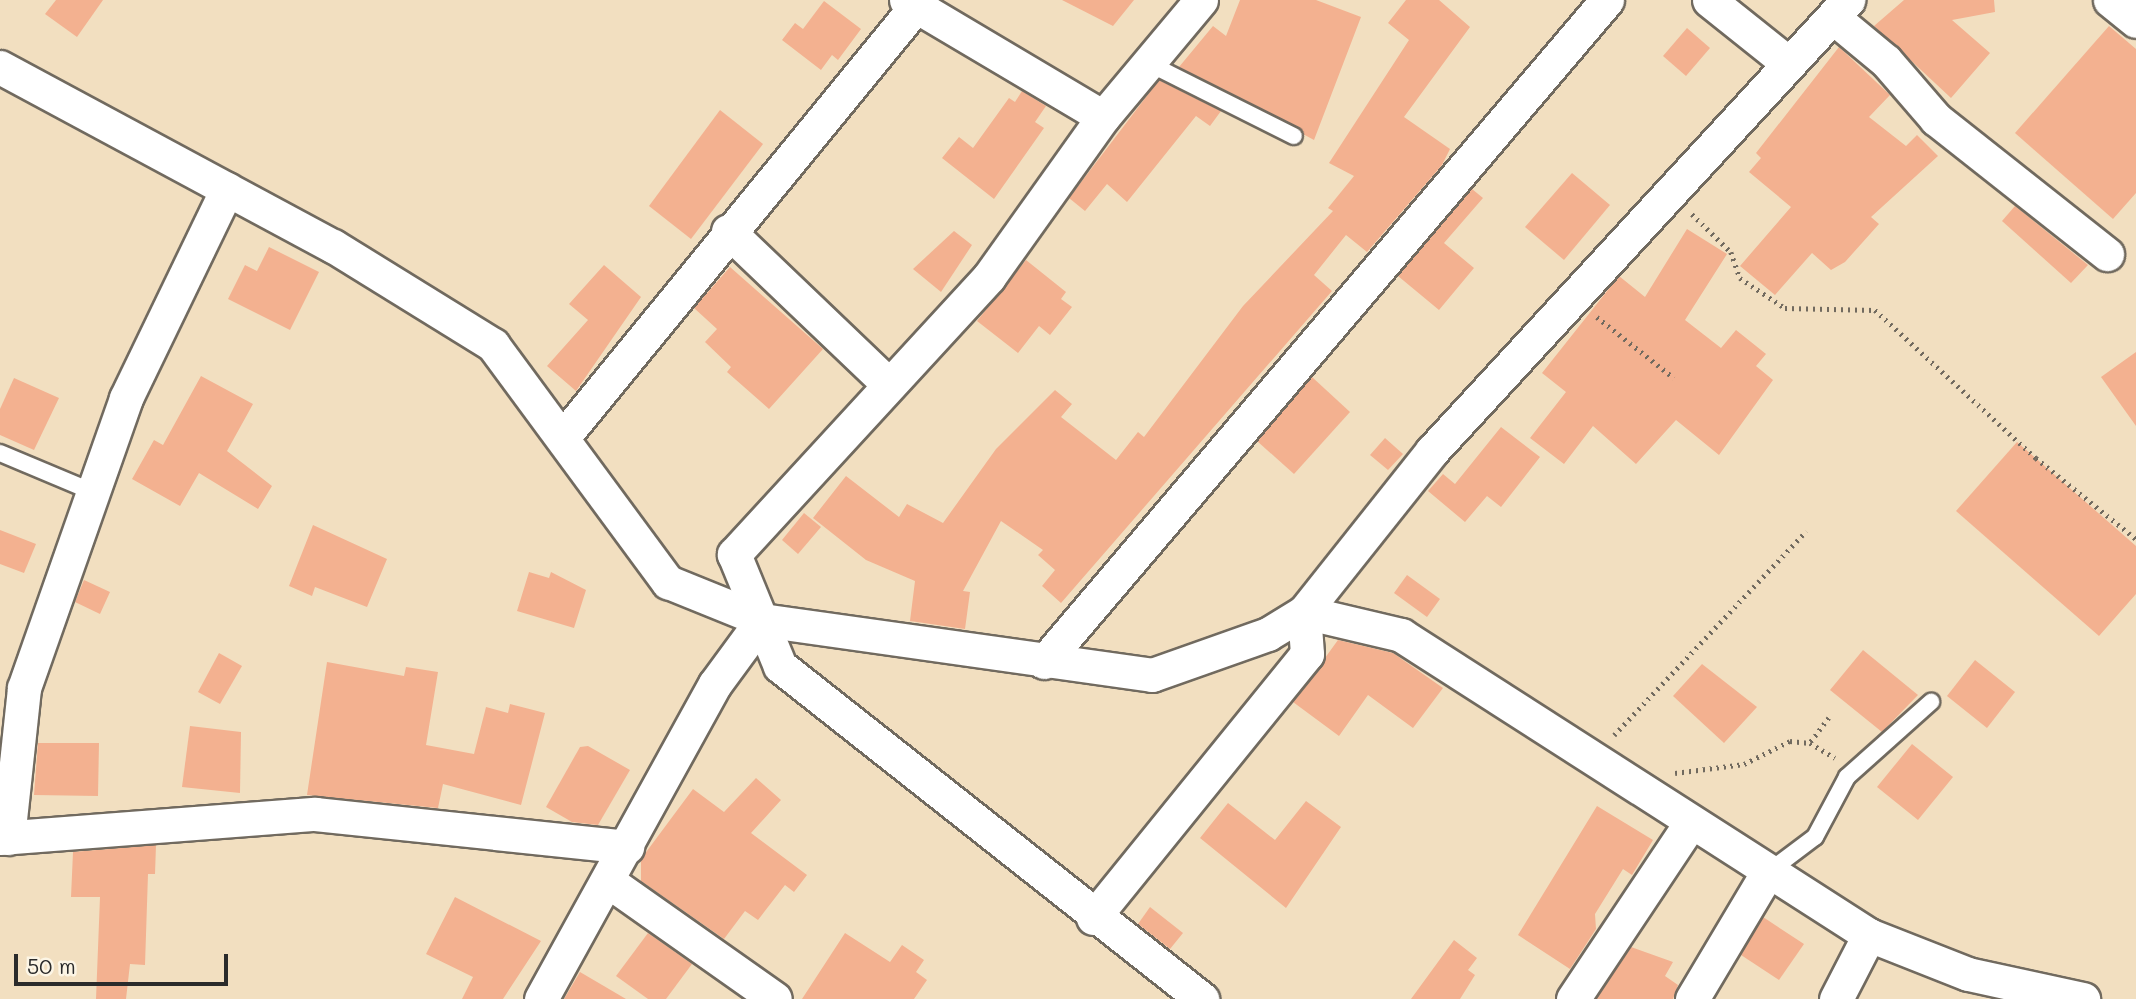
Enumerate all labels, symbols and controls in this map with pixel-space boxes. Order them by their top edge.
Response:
scale bar [18,940,231,984]
text: 50 m [27,952,76,979]

